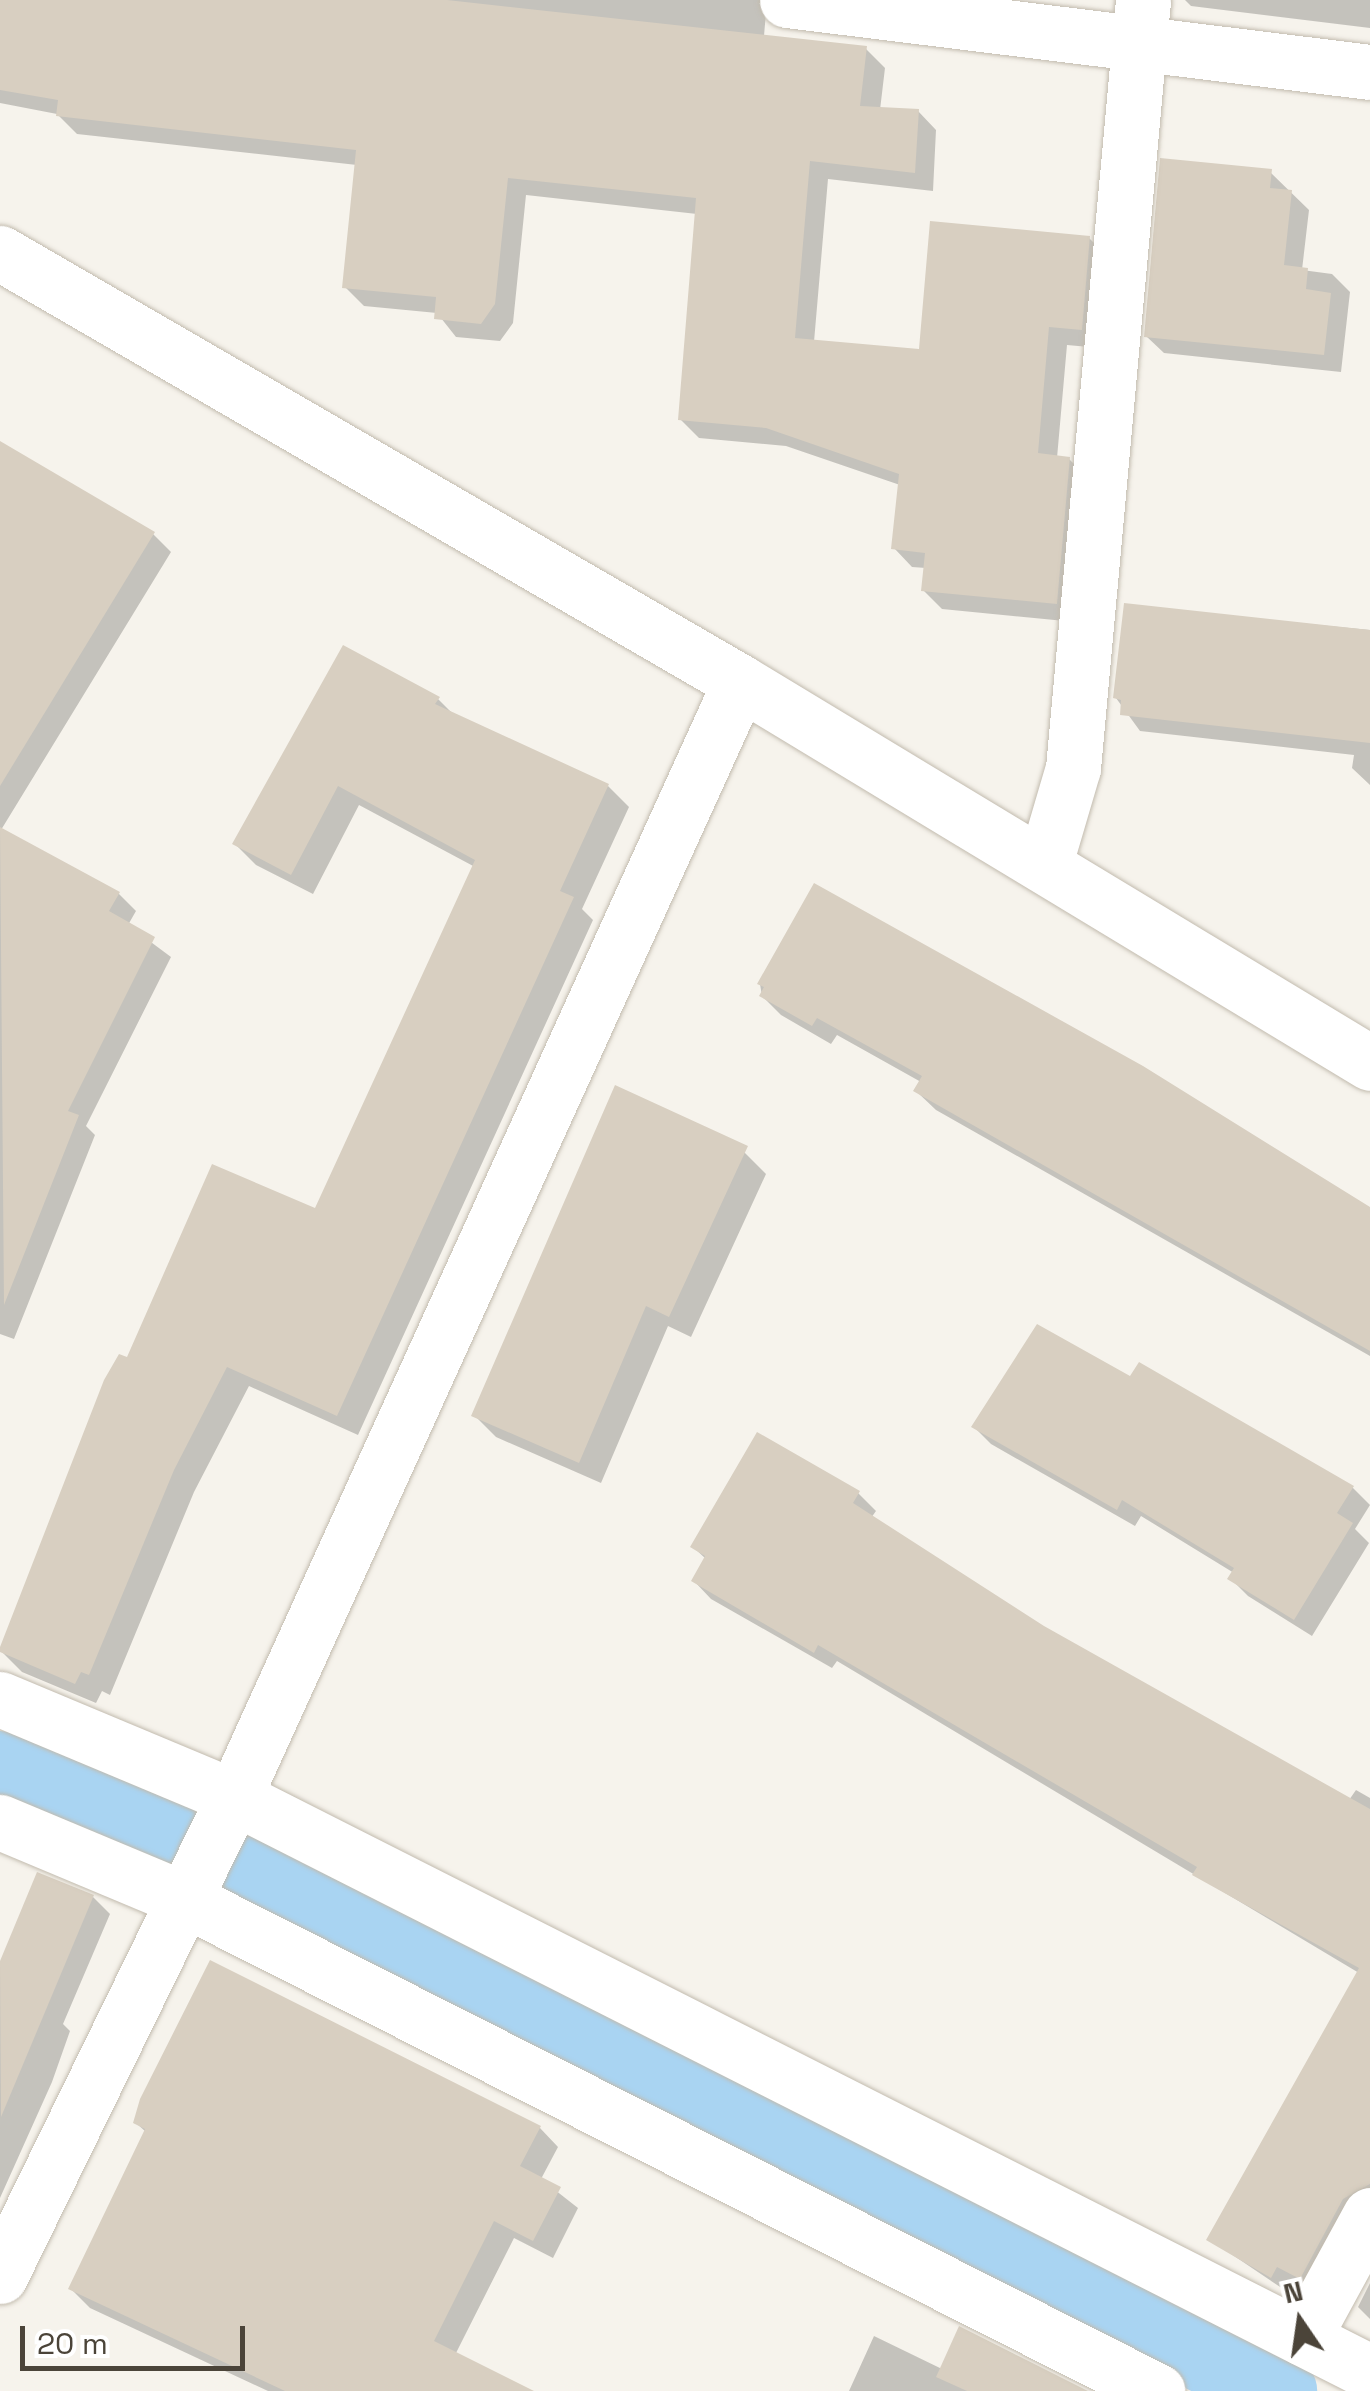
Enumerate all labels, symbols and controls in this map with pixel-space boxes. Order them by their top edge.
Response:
north arrow [1250,2271,1350,2371]
text: N [1280,2272,1306,2311]
scale bar [25,2306,250,2368]
text: 20 m [37,2324,108,2363]

